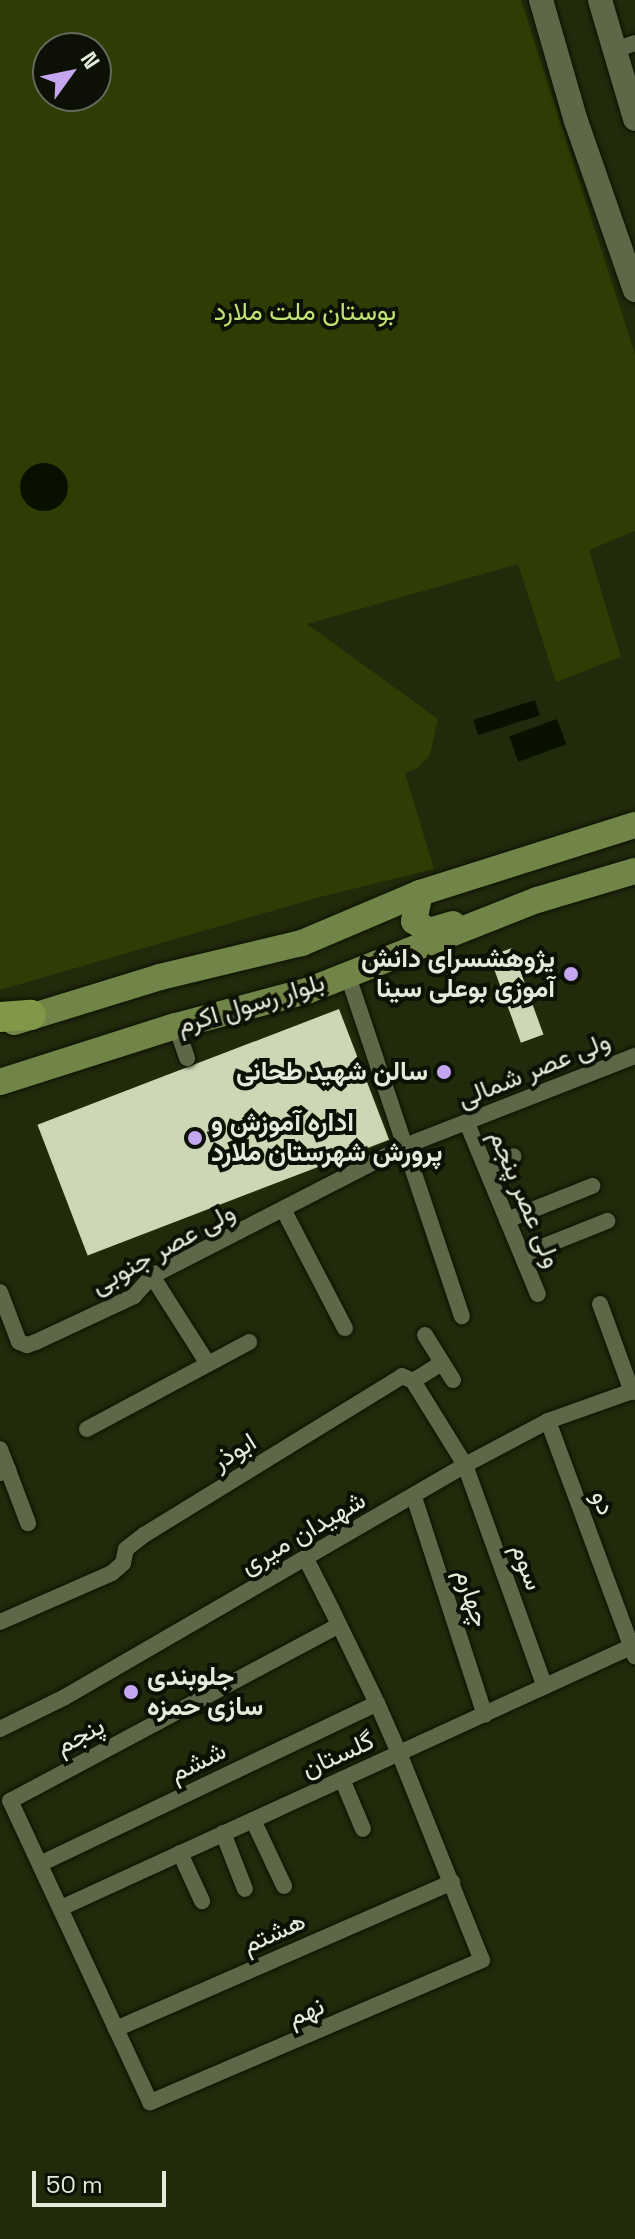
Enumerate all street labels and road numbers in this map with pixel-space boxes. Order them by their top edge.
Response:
street label: بلوار رسول اکرم [174,967,328,1041]
street label: ولی عصر شمالی [453,1025,615,1115]
street label: ولی عصر پنجم [482,1126,568,1272]
street label: ولی عصر جنوبی [85,1197,241,1301]
street label: ابوذر [206,1426,262,1478]
street label: شهیدان میری [235,1485,371,1581]
street label: دو [584,1486,622,1520]
street label: سوم [504,1539,550,1595]
street label: چهارم [448,1565,496,1631]
street label: پنجم [50,1710,110,1762]
street label: گلستان [297,1725,379,1785]
street label: ششم [165,1735,231,1789]
street label: هشتم [238,1905,310,1961]
street label: نهم [283,1990,329,2034]

